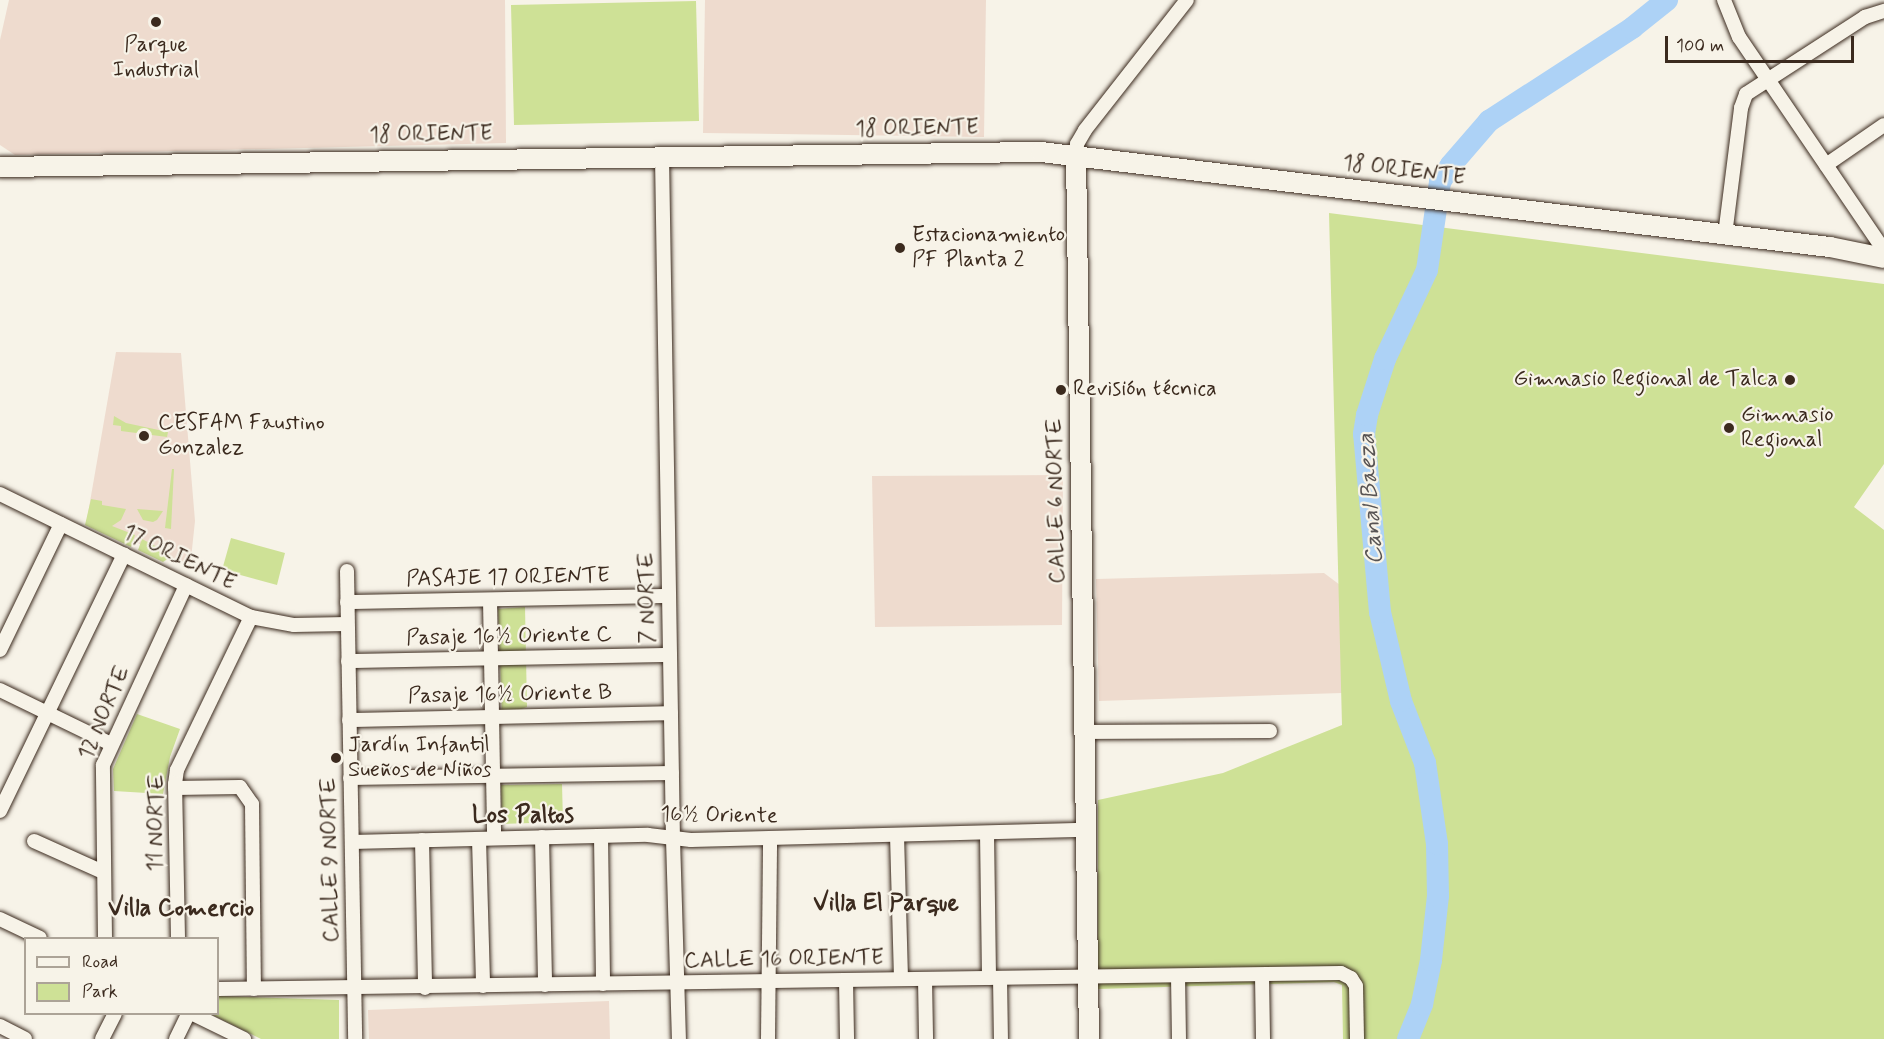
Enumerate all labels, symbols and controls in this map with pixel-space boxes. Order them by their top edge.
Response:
marker: Parque Industrial [149,15,163,29]
scale bar [1668,24,1857,62]
place label: Parque Industrial [113,32,199,84]
text: 100 m [1676,34,1724,58]
street label: 18 ORIENTE [855,115,979,143]
street label: 18 ORIENTE [369,121,493,149]
street label: 18 ORIENTE [1341,150,1467,192]
place label: Estacionamiento PF Planta 2 [912,222,1065,274]
marker: Estacionamiento PF Planta 2 [893,241,907,255]
place label: Gimnasio Regional de Talca [1519,367,1778,393]
marker: Gimnasio Regional de Talca [1783,373,1797,387]
place label: Revisión técnica [1073,377,1221,403]
marker: Revisión técnica [1054,383,1068,397]
place label: Gimnasio Regional [1741,402,1834,454]
place label: CESFAM Faustino Gonzalez [158,410,319,462]
street label: CALLE 6 NORTE [1042,418,1072,584]
marker: Gimnasio Regional [1722,421,1736,435]
marker: CESFAM Faustino Gonzalez [135,427,153,445]
water label: Canal Baeza [1352,433,1390,565]
street label: 17 ORIENTE [118,519,240,597]
street label: 7 NORTE [634,552,662,644]
street label: PASAJE 17 ORIENTE [406,563,610,593]
street label: Pasaje 16½ Oriente C [406,622,612,652]
street label: 12 NORTE [73,662,137,764]
street label: Pasaje 16½ Oriente B [408,680,612,710]
place label: Jardín Infantil Sueños de Niños [348,732,495,784]
marker: Jardín Infantil Sueños de Niños [329,751,343,765]
street label: 11 NORTE [143,774,171,872]
street label: CALLE 9 NORTE [316,777,346,943]
district label: Los Paltos [471,802,575,830]
street label: 16½ Oriente [660,802,778,830]
district label: Villa El Parque [813,890,959,918]
district label: Villa Comercio [107,895,255,923]
legend [24,937,219,1015]
street label: CALLE 16 ORIENTE [684,945,884,975]
text: Road [82,950,118,974]
text: Park [82,980,118,1004]

